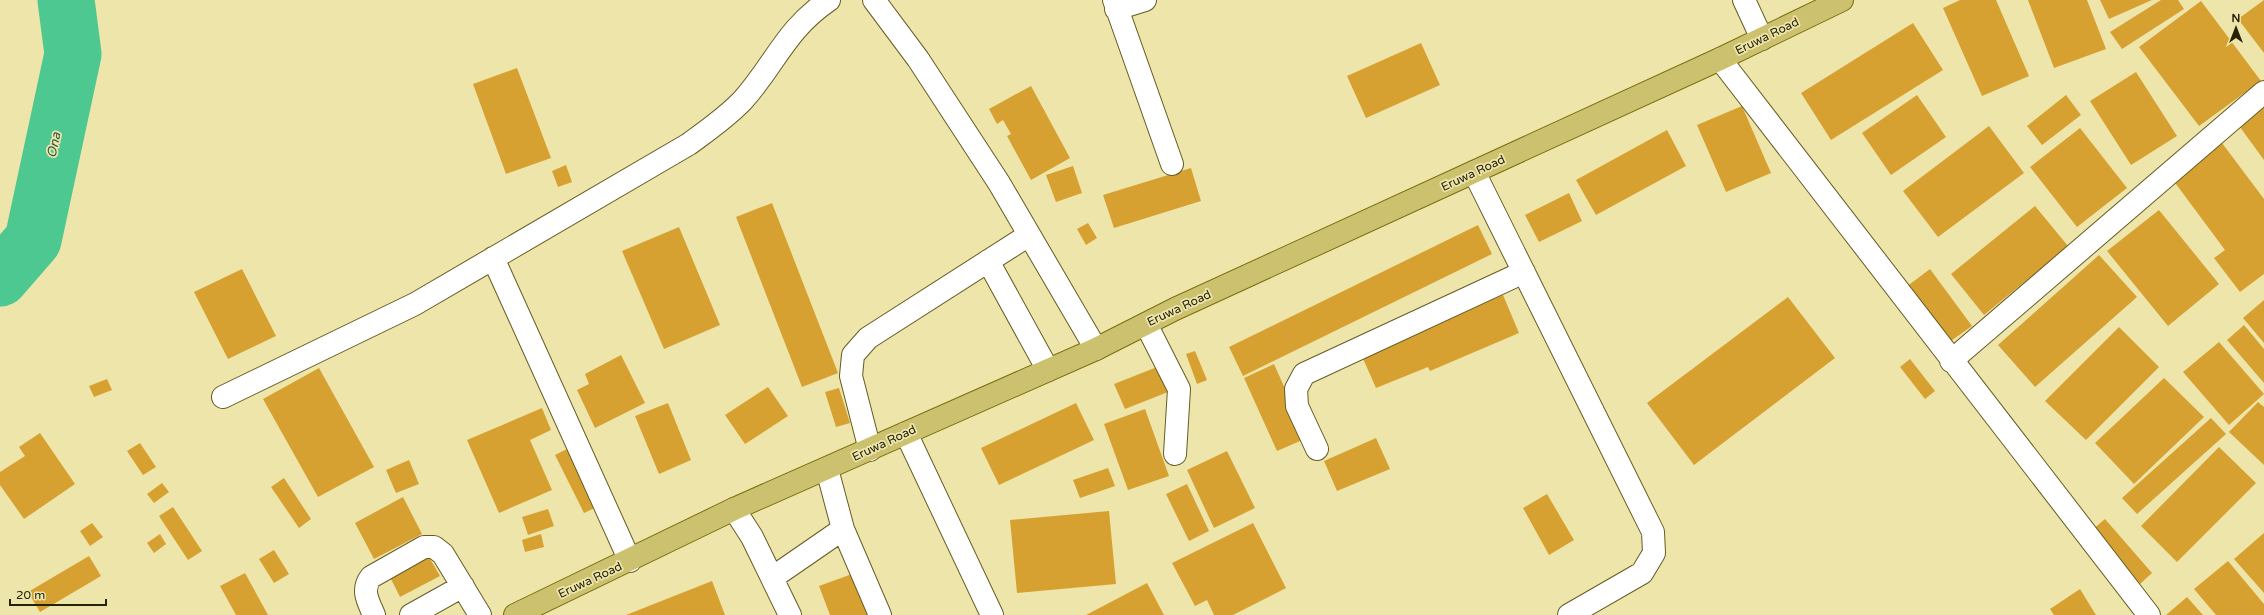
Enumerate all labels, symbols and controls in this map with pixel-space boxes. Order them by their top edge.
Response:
north arrow [2216,8,2256,48]
text: N [2232,12,2240,25]
street label: Eruwa Road [1733,15,1801,57]
water label: Ona [44,130,65,159]
street label: Eruwa Road [1439,152,1507,194]
street label: Eruwa Road [1145,287,1213,329]
street label: Eruwa Road [850,422,918,464]
street label: Eruwa Road [556,559,624,601]
scale bar [10,581,106,607]
text: 20 m [16,588,45,602]

